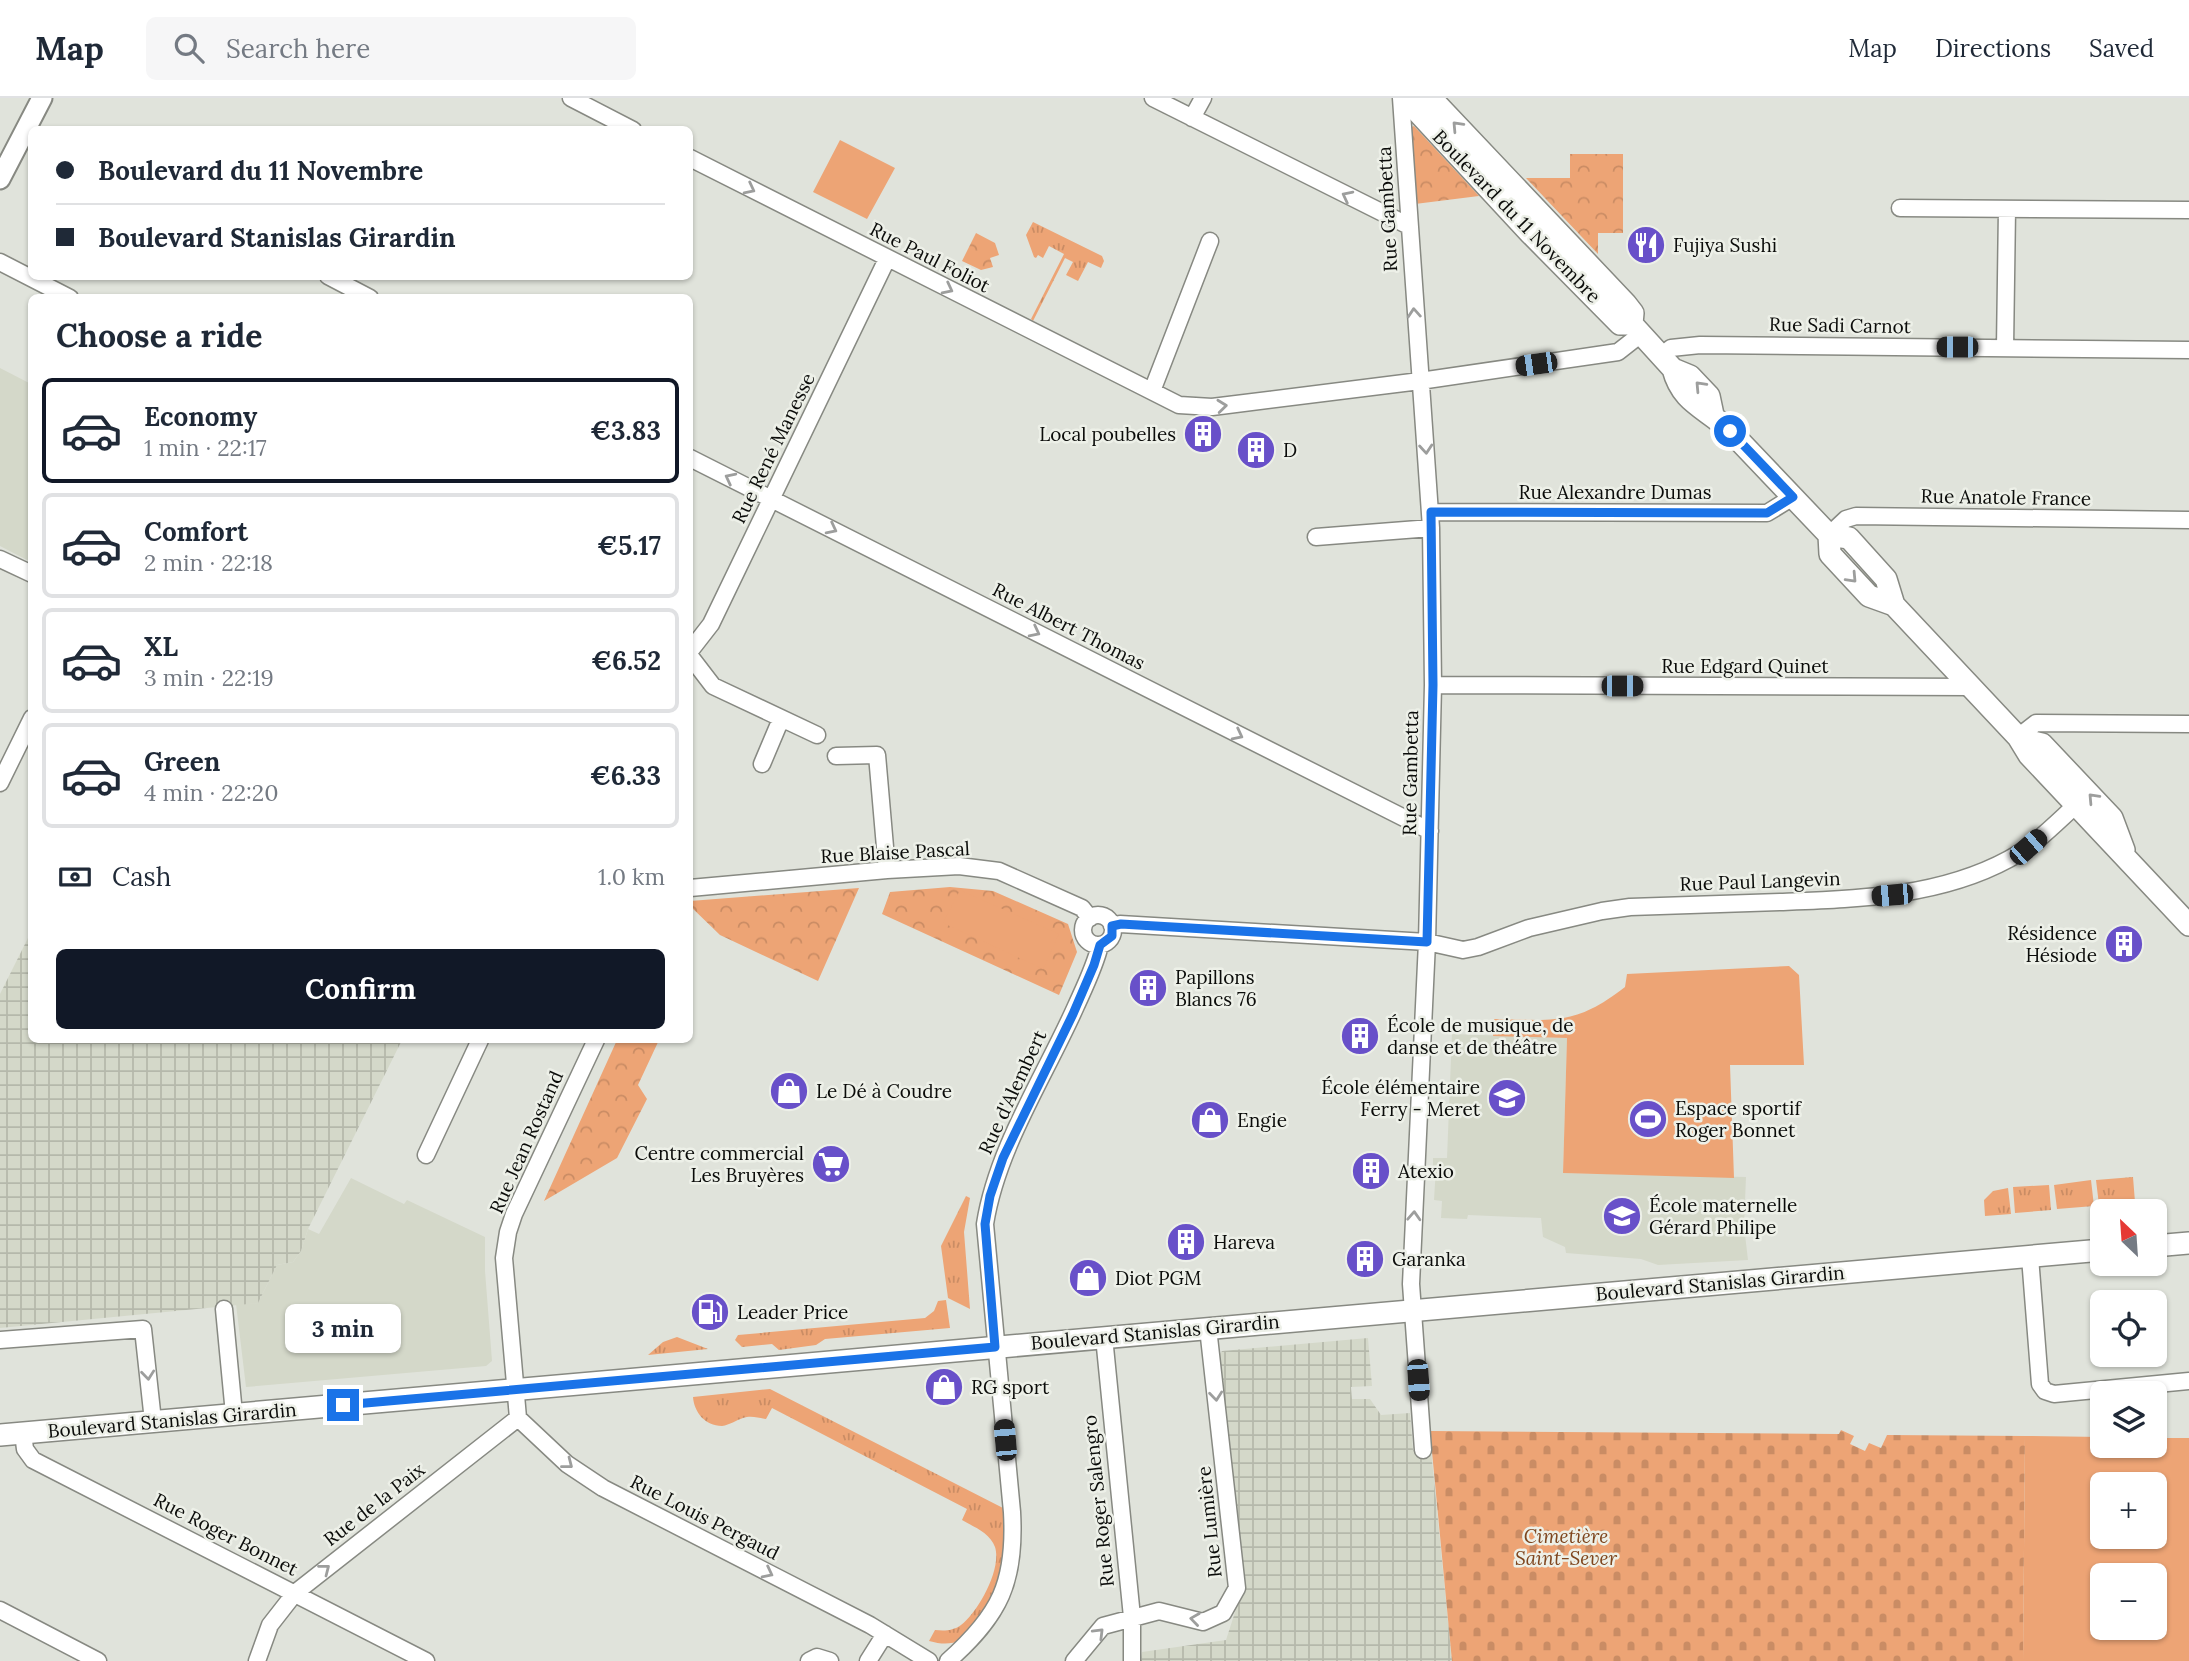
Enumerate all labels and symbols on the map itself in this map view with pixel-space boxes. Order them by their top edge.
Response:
one-way arrow [1452,121,1465,134]
street label: Boulevard du 11 Novembre [1428,124,1606,308]
street label: Rue Gambetta [1372,145,1402,272]
one-way arrow [743,181,755,195]
one-way arrow [1342,190,1355,204]
street label: Rue Paul Foliot [866,216,995,298]
restaurant icon: Fujiya Sushi [1625,224,1667,266]
place label: Fujiya Sushi [1673,233,1777,257]
one-way arrow [941,281,954,295]
one-way arrow [1407,308,1422,319]
street label: Rue Sadi Carnot [1769,312,1912,338]
car [1937,337,1979,358]
car [1514,351,1559,377]
street label: Rue René Manesse [726,369,820,527]
one-way arrow [1696,381,1708,394]
one-way arrow [1216,398,1228,413]
building icon: Local poubelles [1182,413,1224,455]
route start [1714,415,1746,447]
place label: Local poubelles [1039,422,1176,446]
building icon: D [1235,429,1277,471]
place label: D [1283,438,1297,462]
one-way arrow [1418,444,1433,455]
one-way arrow [725,473,737,487]
street label: Rue Alexandre Dumas [1518,480,1712,504]
street label: Rue Anatole France [1921,484,2091,510]
one-way arrow [825,521,837,535]
one-way arrow [1843,570,1856,583]
street label: Rue Albert Thomas [989,577,1149,675]
one-way arrow [1028,624,1040,637]
street label: Rue Edgard Quinet [1661,654,1829,678]
car [1602,676,1644,697]
street label: Rue Gambetta [1397,710,1423,836]
one-way arrow [1231,726,1243,740]
one-way arrow [2089,793,2101,806]
car [2006,825,2051,869]
street label: Rue Blaise Pascal [820,836,970,868]
street label: Rue Paul Langevin [1679,866,1841,896]
car [1871,883,1914,907]
place label: Résidence Hésiode [2007,921,2097,967]
building icon: Résidence Hésiode [2103,923,2145,965]
place label: Papillons Blancs 76 [1175,965,1257,1011]
building icon: Papillons Blancs 76 [1127,967,1169,1009]
place label: École de musique, de danse et de théâtre [1387,1013,1574,1059]
building icon: École de musique, de danse et de théâtre [1339,1015,1381,1057]
street label: Rue d'Alembert [973,1025,1052,1158]
street label: Rue Jean Rostand [484,1067,568,1217]
shop icon: Le Dé à Coudre [768,1070,810,1112]
place label: École élémentaire Ferry - Meret [1321,1075,1481,1121]
school or university icon: École élémentaire Ferry - Meret [1486,1077,1528,1119]
place label: Le Dé à Coudre [816,1079,952,1103]
place label: Espace sportif Roger Bonnet [1675,1096,1802,1142]
sports icon: Espace sportif Roger Bonnet [1627,1098,1669,1140]
shop icon: Engie [1189,1099,1231,1141]
place label: Engie [1237,1108,1287,1132]
place label: Centre commercial Les Bruyères [634,1141,804,1187]
supermarket icon: Centre commercial Les Bruyères [810,1143,852,1185]
building icon: Atexio [1350,1150,1392,1192]
place label: Atexio [1397,1159,1454,1183]
place label: École maternelle Gérard Philipe [1649,1193,1797,1239]
school or university icon: École maternelle Gérard Philipe [1601,1195,1643,1237]
north arrow [2090,1199,2166,1276]
one-way arrow [1407,1210,1422,1221]
building icon: Hareva [1165,1221,1207,1263]
place label: Hareva [1213,1230,1275,1254]
building icon: Garanka [1344,1238,1386,1280]
place label: Garanka [1392,1247,1466,1271]
shop icon: Diot PGM [1067,1257,1109,1299]
street label: Boulevard Stanislas Girardin [1595,1260,1845,1306]
place label: Diot PGM [1115,1266,1201,1290]
fuel station icon: Leader Price [689,1291,731,1333]
place label: Leader Price [737,1300,848,1324]
callout: 3 min [285,1304,401,1352]
street label: Boulevard Stanislas Girardin [1030,1309,1280,1355]
car [1407,1358,1430,1402]
shop icon: RG sport [923,1366,965,1408]
one-way arrow [141,1369,156,1381]
place label: RG sport [971,1375,1050,1399]
route end [327,1389,359,1421]
one-way arrow [1208,1390,1223,1401]
street label: Boulevard Stanislas Girardin [47,1397,297,1443]
street label: Rue Roger Salengro [1077,1414,1119,1588]
car [993,1418,1018,1462]
one-way arrow [561,1456,573,1469]
street label: Rue de la Paix [319,1457,429,1551]
street label: Rue Lumière [1191,1465,1227,1579]
street label: Rue Louis Pergaud [627,1469,783,1565]
street label: Rue Roger Bonnet [150,1487,303,1581]
park label: Cimetière Saint-Sever [1515,1524,1617,1570]
one-way arrow [318,1565,330,1578]
one-way arrow [761,1565,773,1579]
one-way arrow [1190,1611,1201,1626]
one-way arrow [1090,1629,1103,1642]

